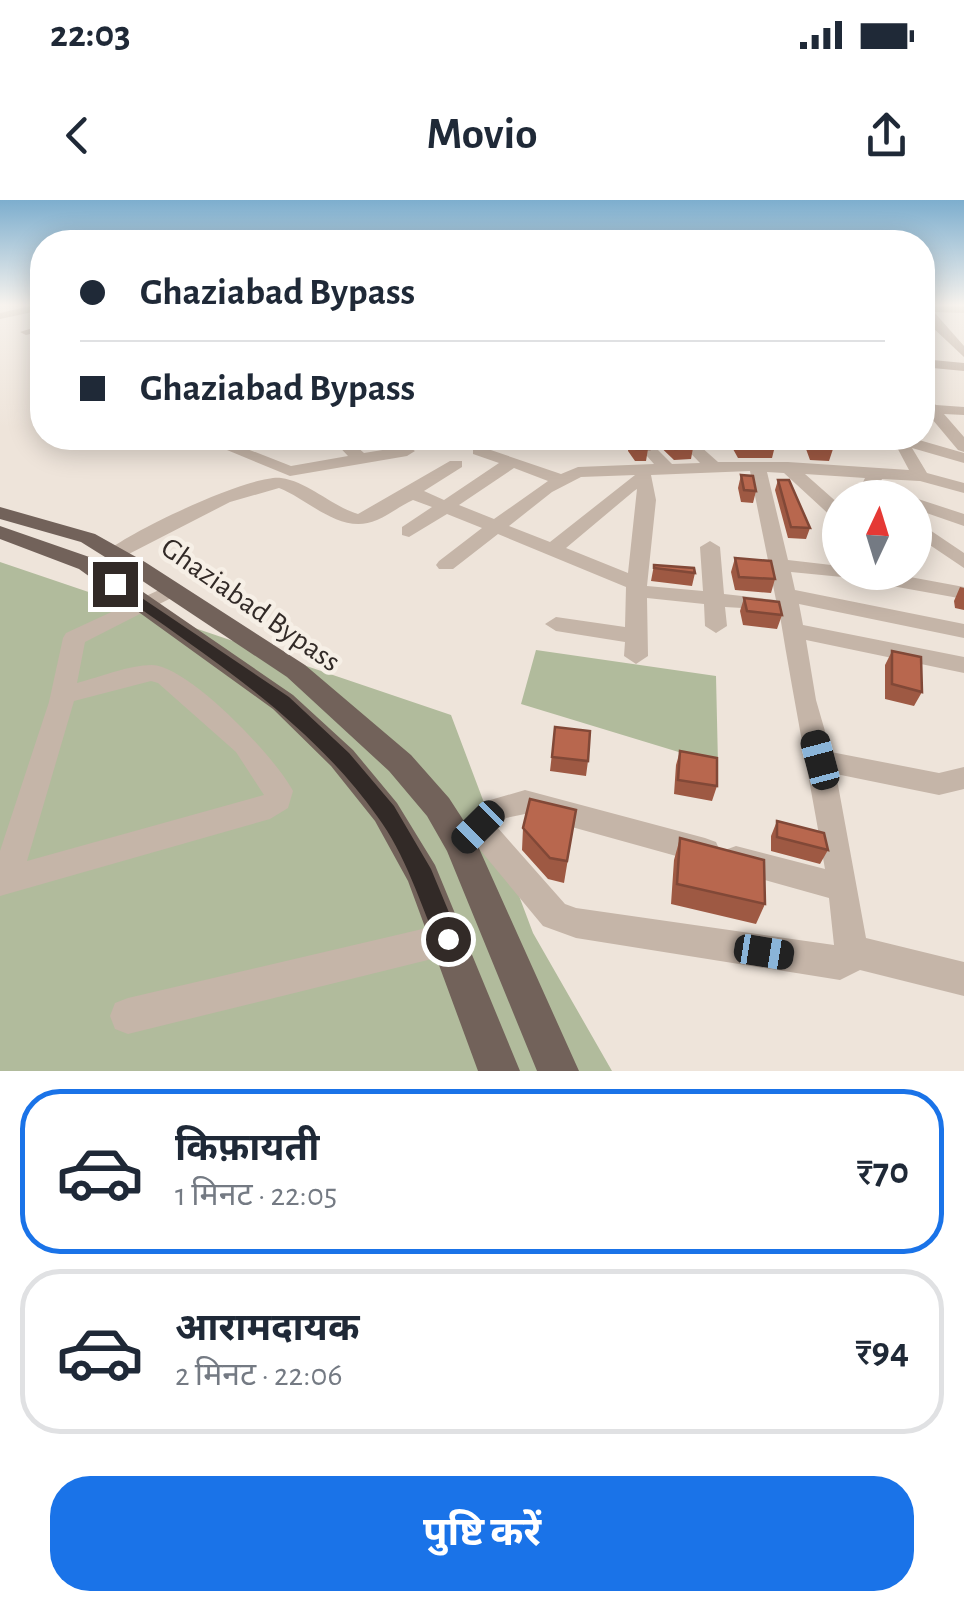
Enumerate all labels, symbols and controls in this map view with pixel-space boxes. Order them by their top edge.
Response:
text: 22:03 [50,16,131,54]
icon: back [50,108,105,163]
icon: share [859,108,914,163]
text: Movio [427,112,537,157]
text: Ghaziabad Bypass [140,274,415,312]
text: Ghaziabad Bypass [140,370,415,408]
north arrow [822,480,932,590]
map controls [822,480,932,590]
street label: Ghaziabad Bypass [156,532,345,678]
route end [93,562,138,607]
car [798,727,842,793]
car [446,795,510,859]
route start [426,917,471,962]
car [732,932,796,972]
icon: car [55,1127,145,1217]
text: किफ़ायती [175,1130,319,1168]
text: ₹70 [857,1153,909,1191]
text: 1 मिनट · 22:05 [175,1179,337,1211]
icon: car [55,1307,145,1397]
text: आरामदायक [175,1310,359,1348]
text: ₹94 [856,1333,909,1371]
text: 2 मिनट · 22:06 [175,1359,342,1391]
button: पुष्टि करें [50,1476,914,1591]

